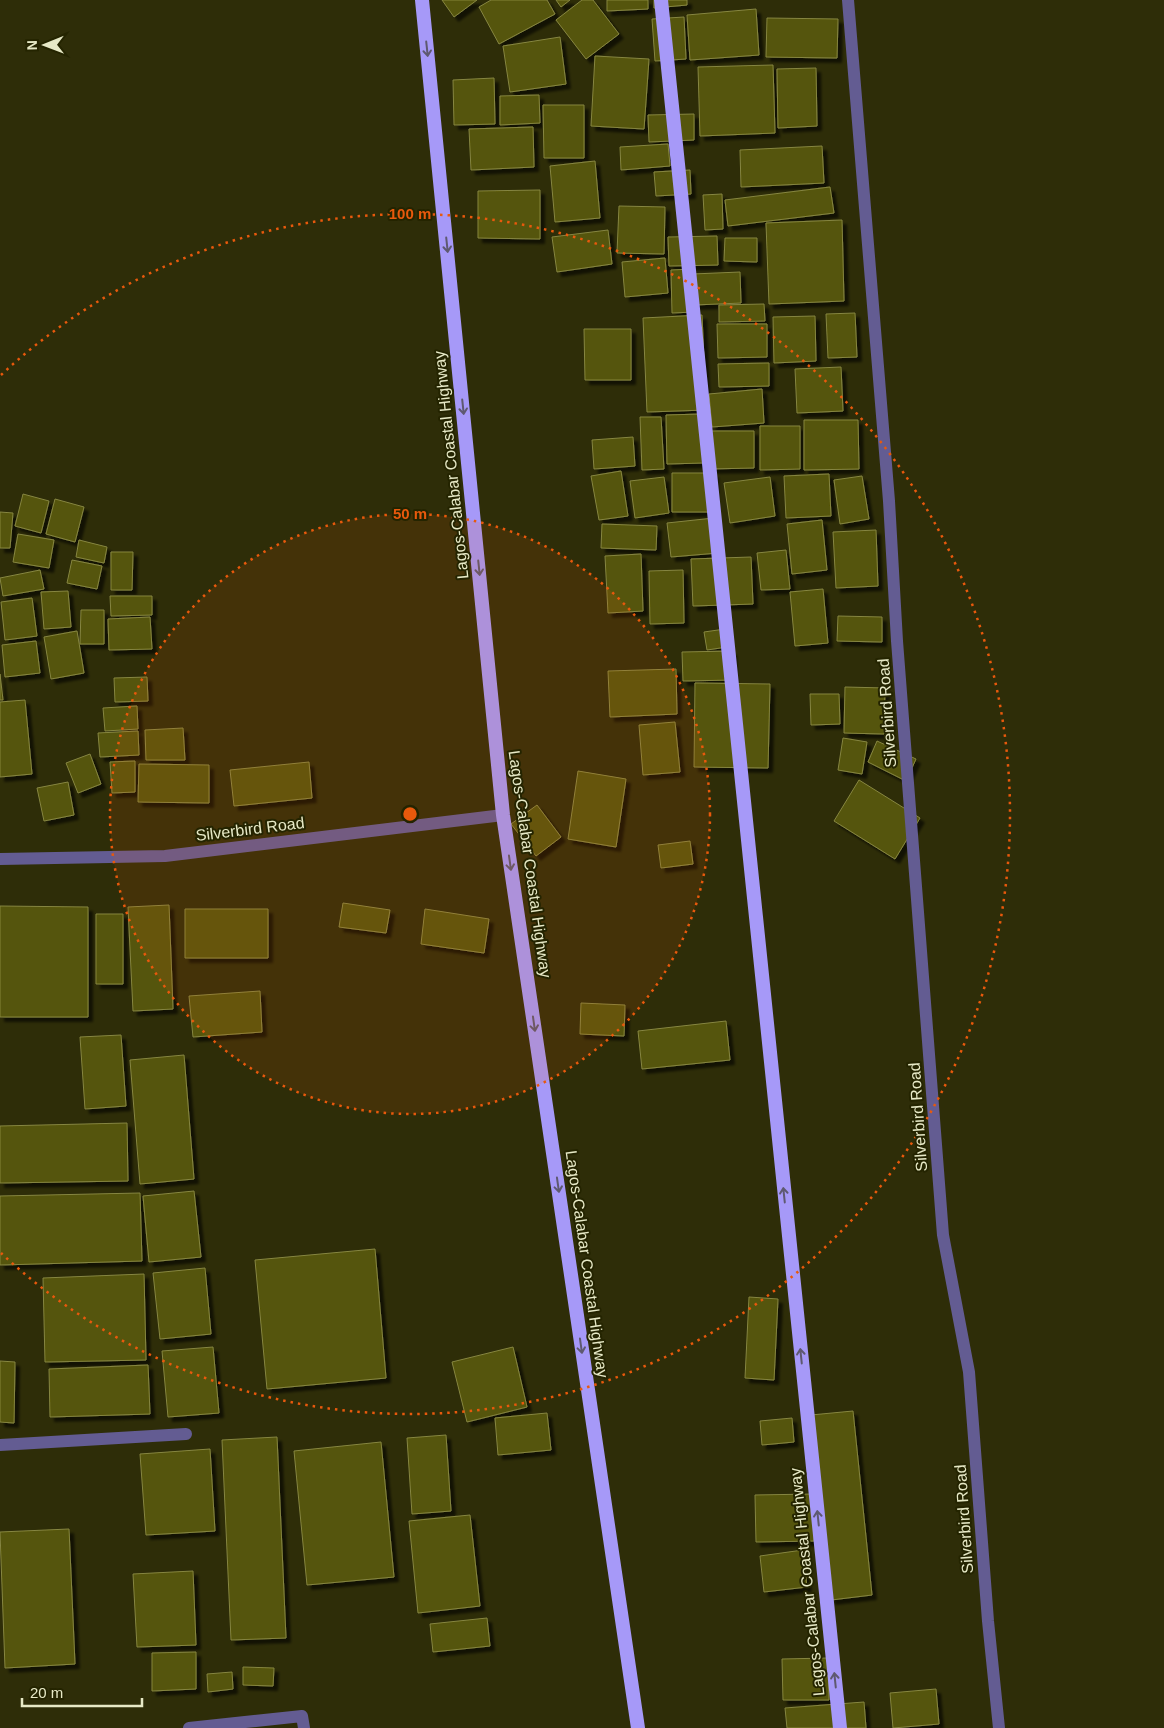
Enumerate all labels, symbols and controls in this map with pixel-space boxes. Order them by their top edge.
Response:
north arrow [20,20,70,70]
text: N [24,40,40,50]
one-way arrow [422,40,432,56]
text: 100 m [389,205,431,222]
one-way arrow [442,237,451,253]
street label: Lagos-Calabar Coastal Highway [431,350,471,580]
one-way arrow [458,398,468,414]
text: 50 m [393,505,427,522]
one-way arrow [474,560,484,576]
street label: Silverbird Road [875,658,899,768]
street label: Lagos-Calabar Coastal Highway [506,749,554,979]
centre of rings [401,805,419,823]
street label: Silverbird Road [195,814,305,844]
one-way arrow [506,855,516,871]
one-way arrow [529,1016,539,1032]
street label: Silverbird Road [906,1062,930,1172]
street label: Lagos-Calabar Coastal Highway [563,1149,611,1379]
one-way arrow [553,1177,563,1193]
one-way arrow [779,1187,789,1203]
one-way arrow [577,1337,587,1353]
one-way arrow [796,1349,806,1365]
street label: Silverbird Road [952,1464,976,1574]
street label: Lagos-Calabar Coastal Highway [787,1467,827,1697]
one-way arrow [813,1510,823,1526]
one-way arrow [830,1672,840,1688]
scale bar [22,1676,142,1708]
text: 20 m [30,1684,63,1701]

